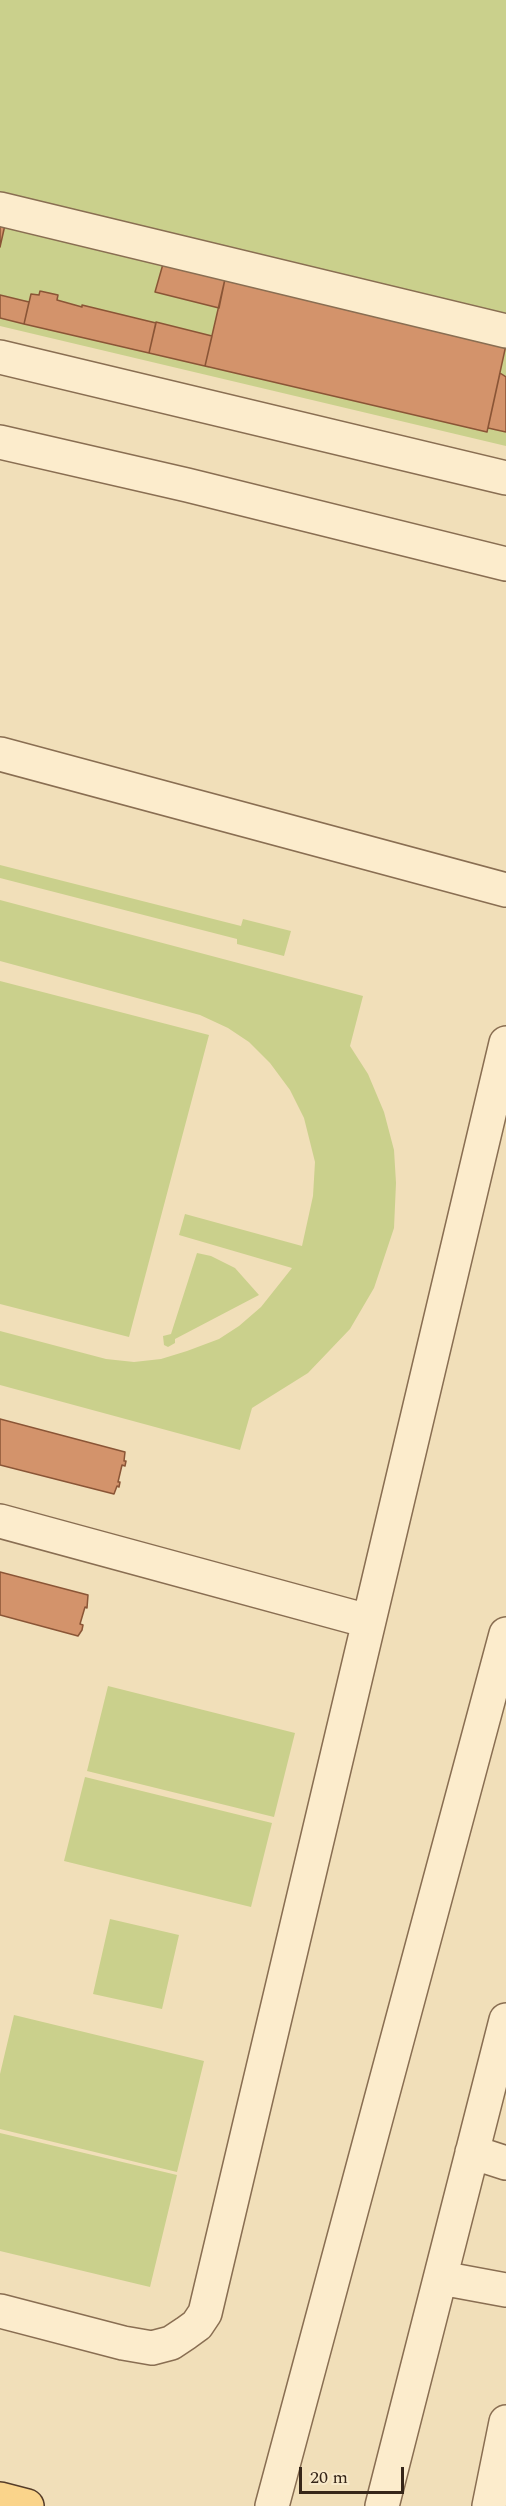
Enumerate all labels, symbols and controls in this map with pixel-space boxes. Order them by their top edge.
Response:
scale bar [302,2455,407,2493]
text: 20 m [310,2464,348,2491]

